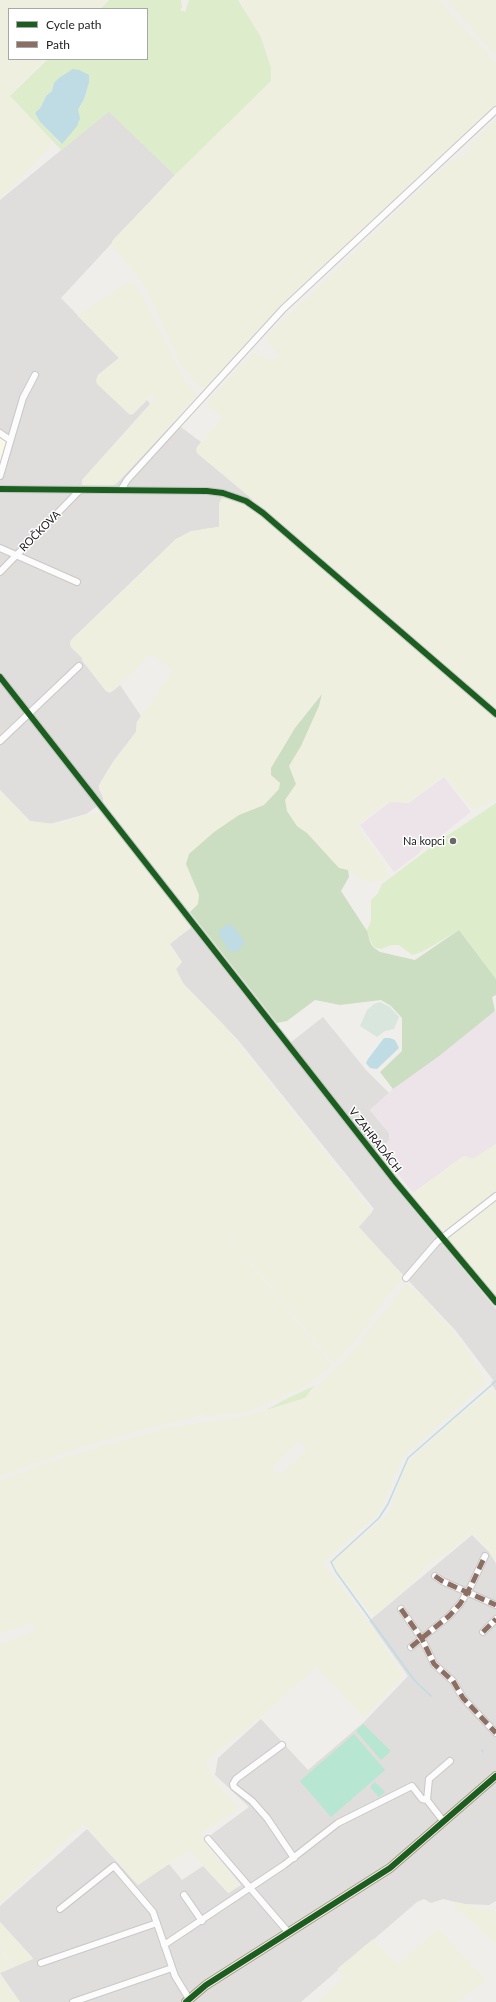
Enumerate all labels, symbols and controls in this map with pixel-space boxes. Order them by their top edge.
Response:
legend [8,8,148,60]
text: Cycle path [46,17,101,32]
text: Path [46,37,70,52]
street label: ROČKOVA [17,508,63,554]
place label: Na kopci [403,834,445,848]
marker: Na kopci [448,836,458,846]
street label: V ZAHRADÁCH [346,1105,404,1175]

